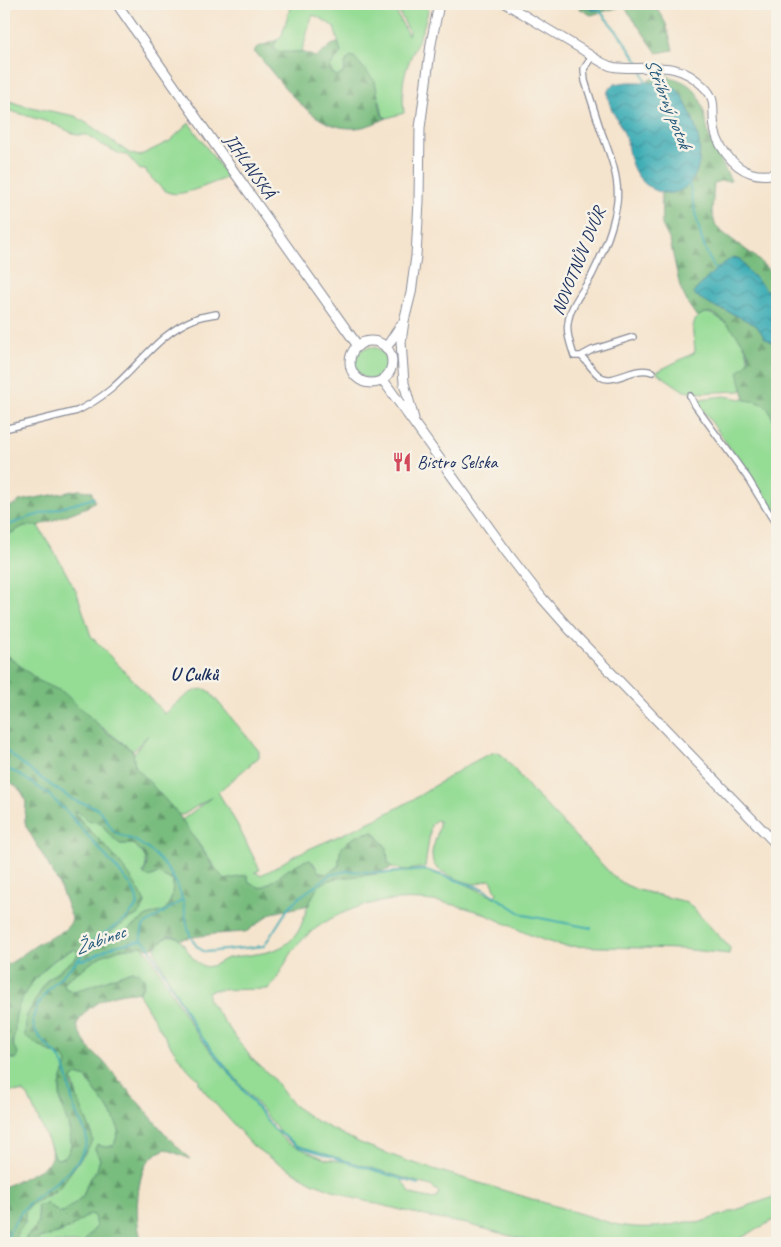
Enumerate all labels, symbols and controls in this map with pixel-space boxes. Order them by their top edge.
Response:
water label: Stříbrný potok [639,55,698,155]
street label: JIHLAVSKÁ [219,129,282,205]
street label: NOVOTNŮV DVŮR [546,202,611,318]
restaurant icon: Bistro Selska [391,451,413,473]
place label: Bistro Selska [417,451,499,473]
district label: U Culků [170,662,220,686]
water label: Žabinec [72,919,130,960]

